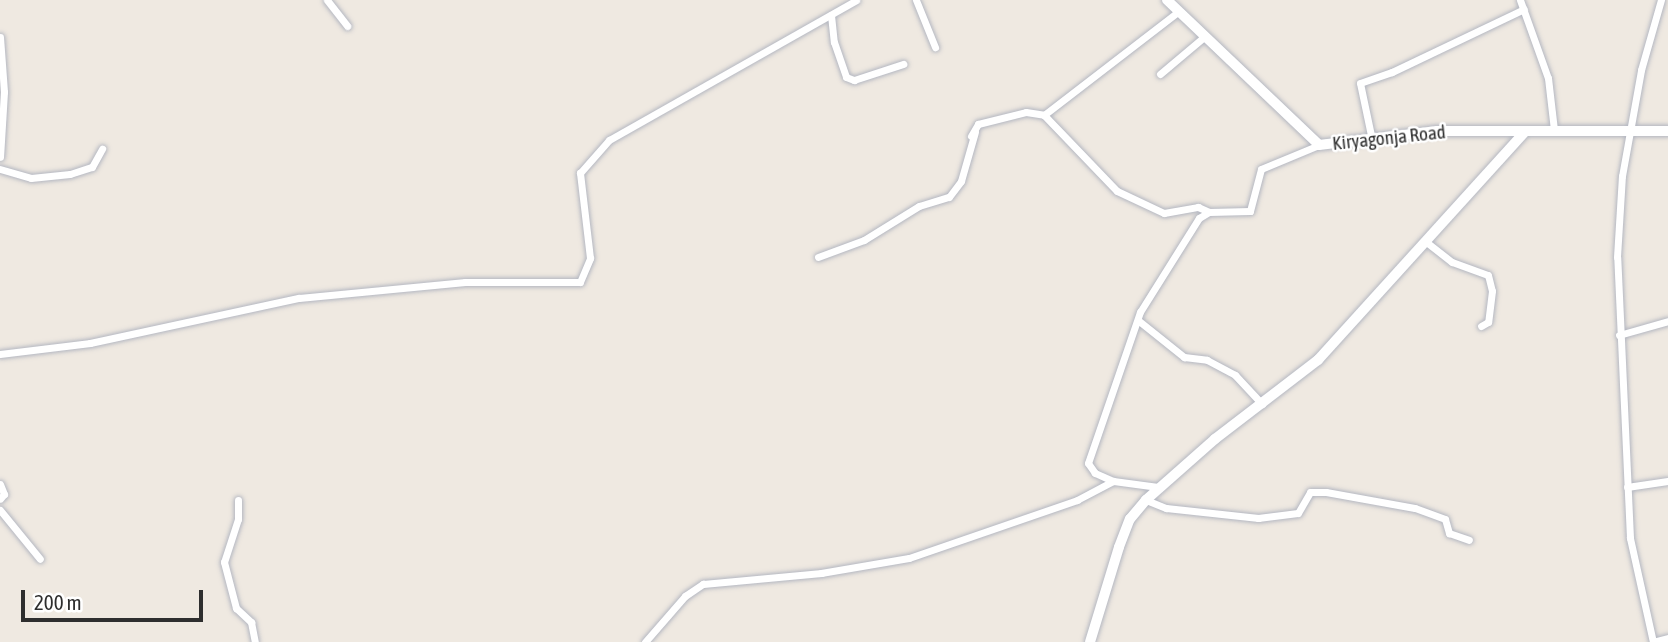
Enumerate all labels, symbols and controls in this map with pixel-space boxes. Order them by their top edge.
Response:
street label: Kiryagonja Road [1331,121,1447,155]
scale bar [24,576,206,620]
text: 200 m [34,590,82,614]

